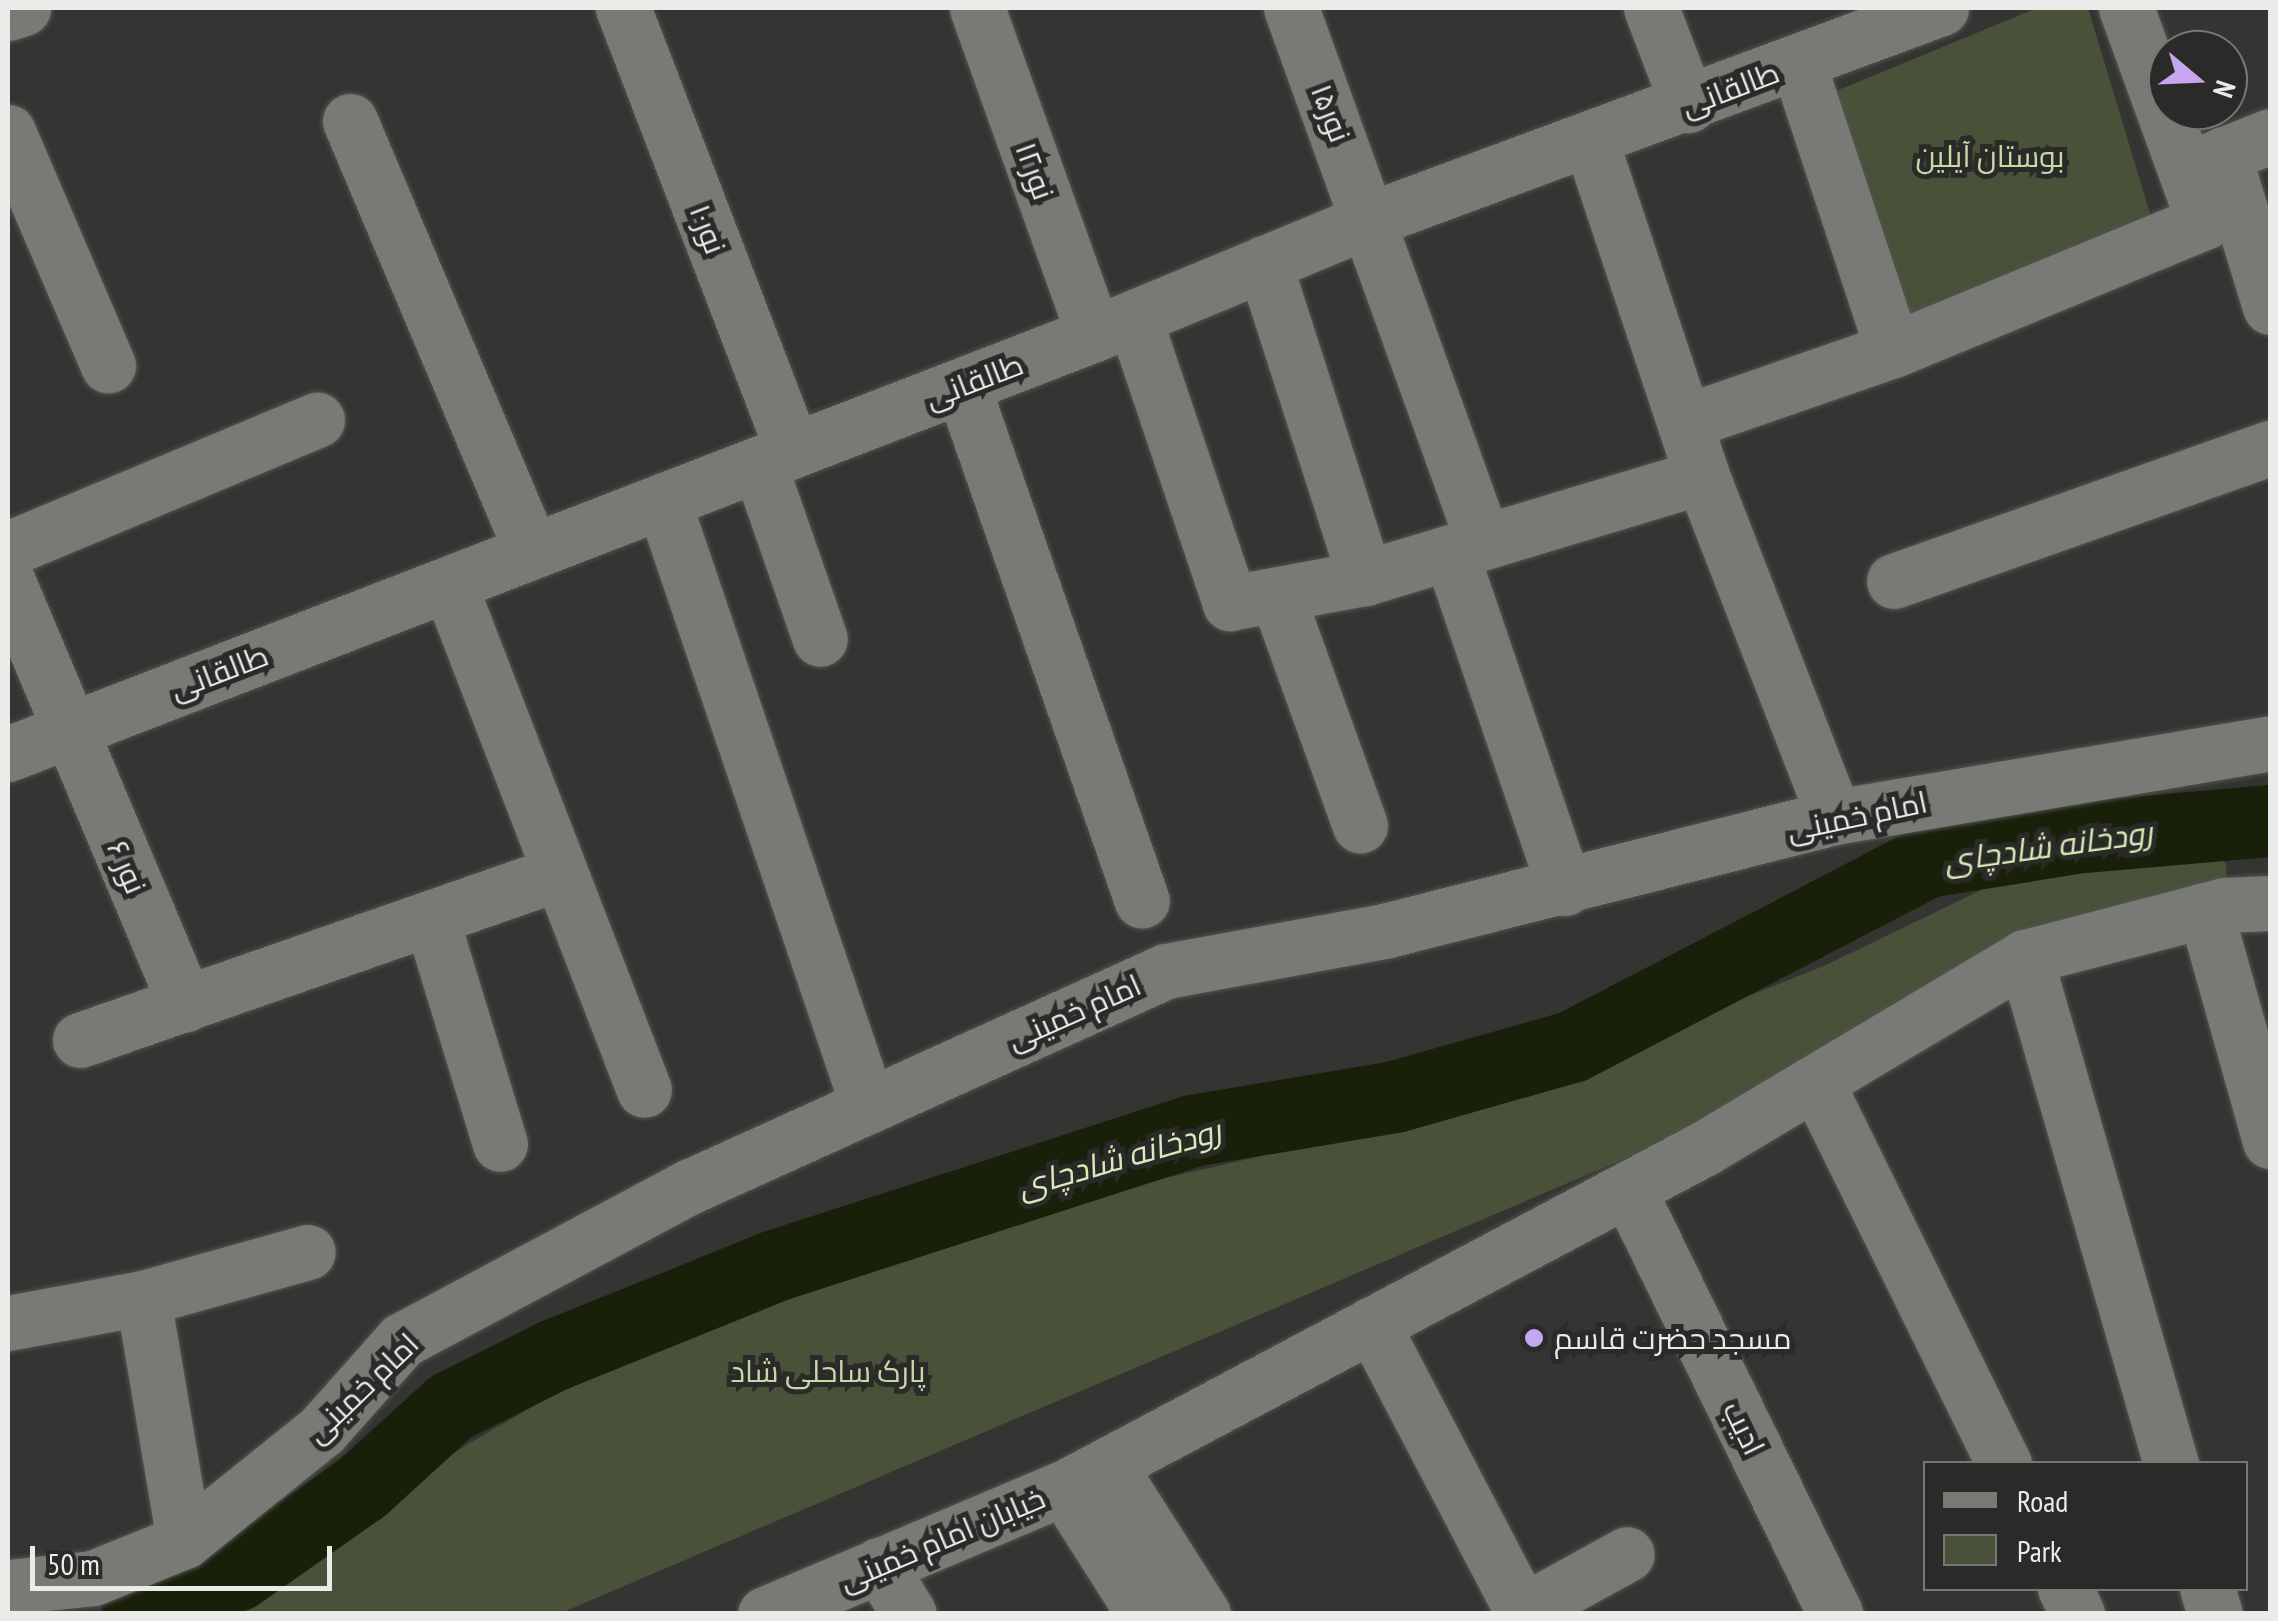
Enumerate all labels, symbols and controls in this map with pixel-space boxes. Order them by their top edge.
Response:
north arrow [2148,30,2248,130]
street label: طالقانی [1676,54,1784,124]
text: N [2205,76,2245,102]
street label: نور۱۵ [1304,79,1358,147]
street label: نور۱۲ [1008,137,1062,205]
park label: بوستان آیلین [1915,138,2065,174]
street label: نور۱۰ [682,199,734,259]
street label: طالقانی [920,346,1028,416]
street label: طالقانی [165,637,273,707]
street label: امام خمینی [1784,784,1930,848]
water label: رودخانه شادچای [1942,812,2154,880]
street label: نور ۶ [100,835,154,899]
street label: امام خمینی [1002,967,1146,1057]
water label: رودخانه شادچای [1013,1111,1225,1205]
place label: مسجد حضرت قاسم [1554,1320,1791,1356]
street label: امام خمینی [298,1326,426,1450]
marker: مسجد حضرت قاسم [1523,1327,1545,1349]
park label: پارک ساحلی شاد [730,1353,926,1389]
street label: ادیب [1716,1395,1772,1461]
legend [1923,1461,2248,1591]
street label: خیابان امام خمینی [834,1479,1050,1599]
text: Road [2017,1481,2068,1520]
scale bar [35,1526,338,1588]
text: Park [2017,1531,2062,1570]
text: 50 m [47,1544,100,1583]

